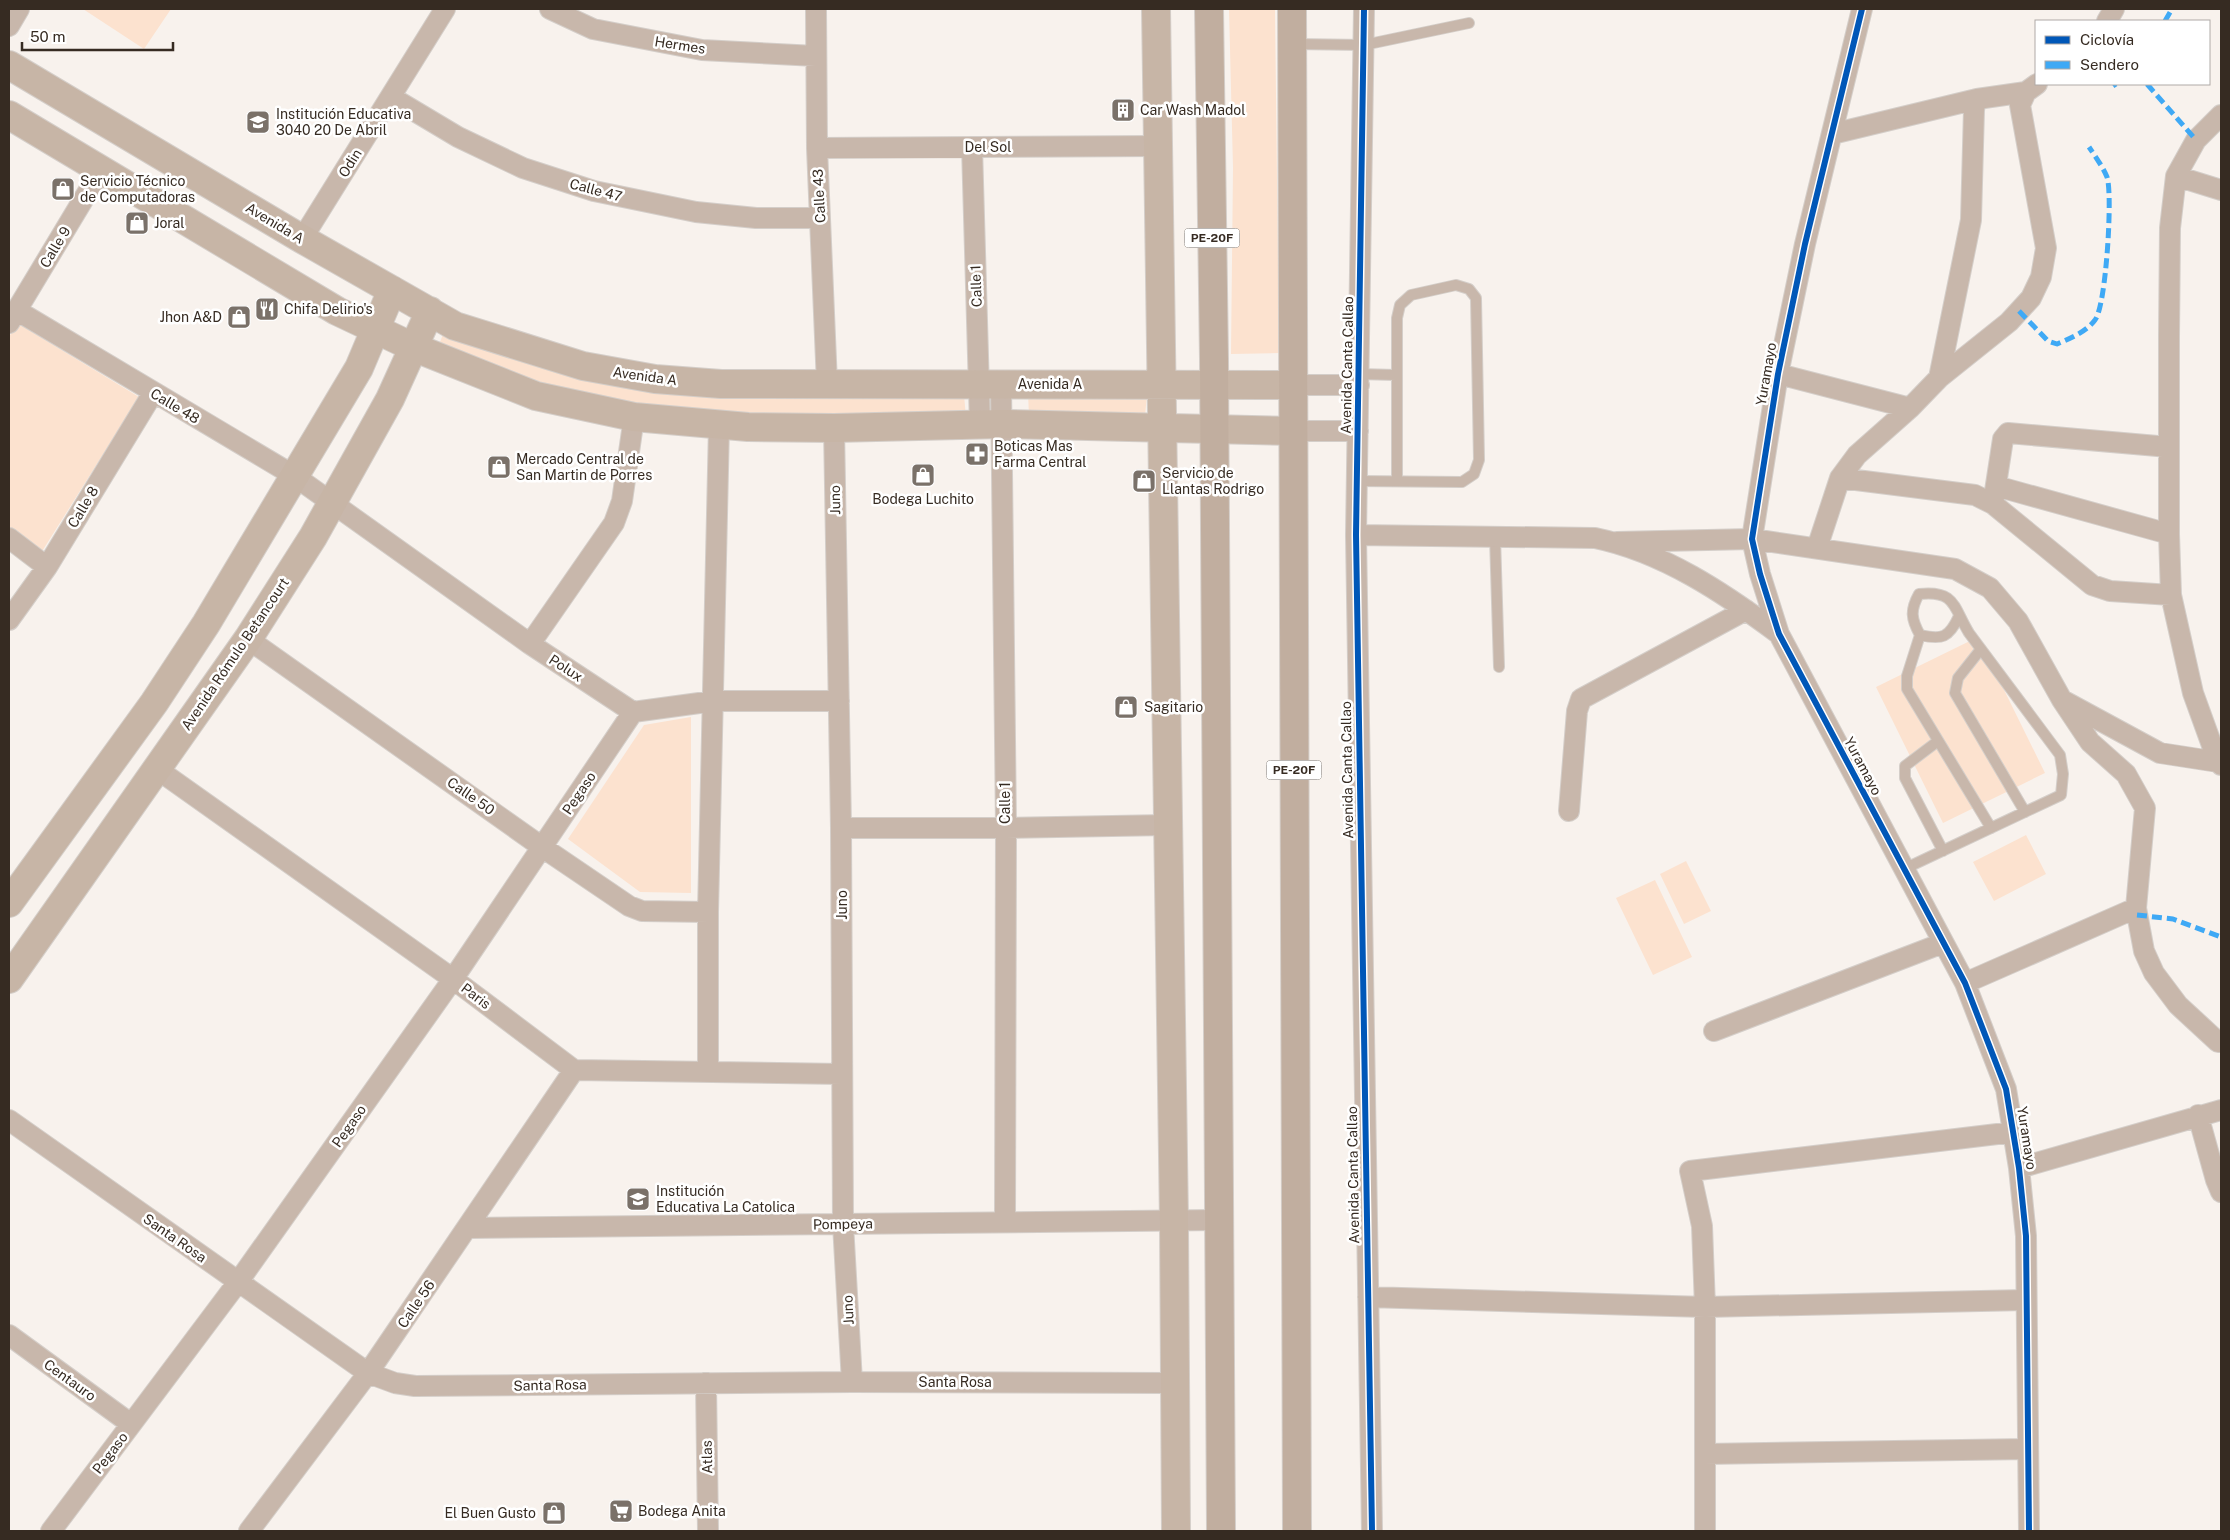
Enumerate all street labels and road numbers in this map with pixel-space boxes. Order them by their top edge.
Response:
street label: Hermes [654,33,706,57]
street label: Del Sol [965,139,1011,155]
street label: Odin [335,146,365,180]
street label: Calle 43 [810,168,828,223]
street label: Calle 47 [568,175,624,205]
street label: Avenida A [243,199,307,247]
street label: Calle 9 [37,223,74,270]
road number: PE-20F [1184,228,1240,248]
street label: Calle 1 [967,265,985,307]
street label: Avenida Canta Callao [1338,296,1356,434]
street label: Yuramayo [1753,341,1779,407]
street label: Avenida A [612,364,678,388]
street label: Avenida A [1018,376,1083,392]
street label: Calle 48 [148,385,202,427]
street label: Calle 8 [64,483,102,531]
street label: Juno [827,485,843,515]
street label: Avenida Rómulo Betancourt [178,575,292,733]
street label: Polux [546,651,586,685]
street label: Avenida Canta Callao [1338,701,1356,839]
street label: Yuramayo [1841,734,1885,798]
road number: PE-20F [1266,760,1322,780]
street label: Pegaso [559,769,599,817]
street label: Calle 50 [444,774,498,818]
street label: Calle 1 [997,782,1013,824]
street label: Juno [834,890,850,920]
street label: Paris [458,980,494,1012]
street label: Pegaso [329,1102,369,1150]
street label: Yuramayo [2014,1105,2040,1171]
street label: Avenida Canta Callao [1344,1106,1362,1244]
street label: Santa Rosa [140,1210,210,1266]
street label: Pompeya [813,1215,873,1233]
street label: Calle 56 [394,1277,438,1331]
street label: Juno [839,1295,857,1325]
street label: Centauro [41,1356,99,1404]
street label: Santa Rosa [918,1374,992,1390]
street label: Santa Rosa [513,1376,587,1394]
street label: Pegaso [89,1429,131,1477]
street label: Atlas [699,1440,715,1474]

